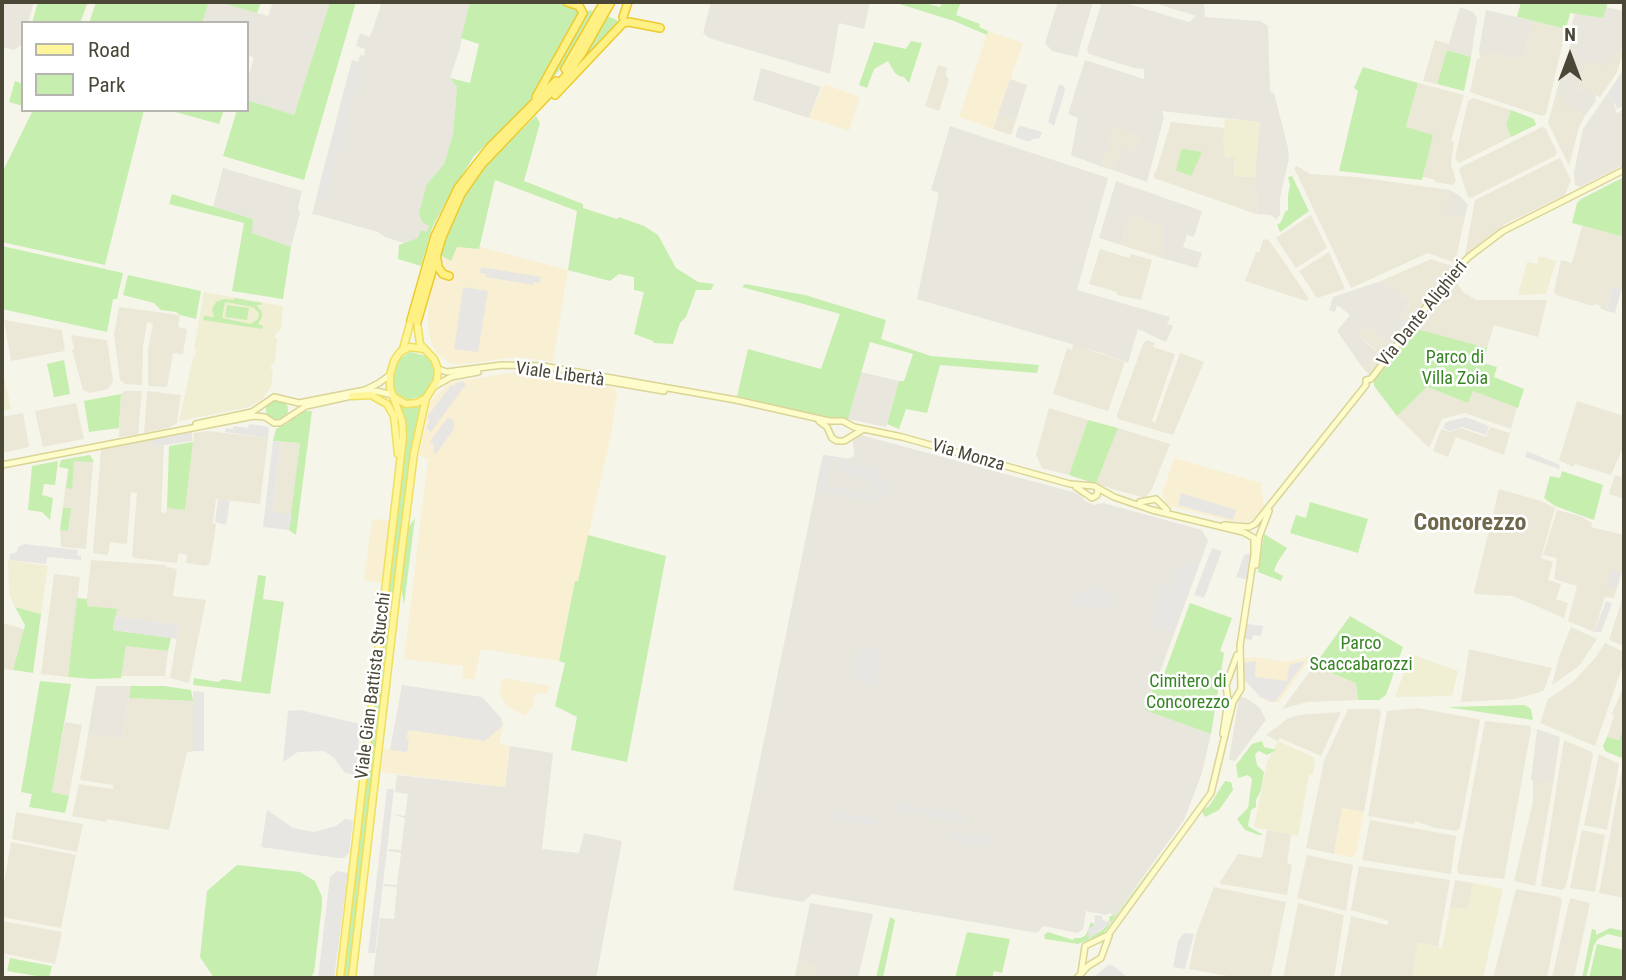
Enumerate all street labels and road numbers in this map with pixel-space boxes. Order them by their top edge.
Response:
street label: Via Dante Alighieri [1373,256,1473,372]
street label: Viale Libertà [514,358,606,392]
street label: Via Monza [929,435,1007,477]
street label: Viale Gian Battista Stucchi [352,591,396,781]

